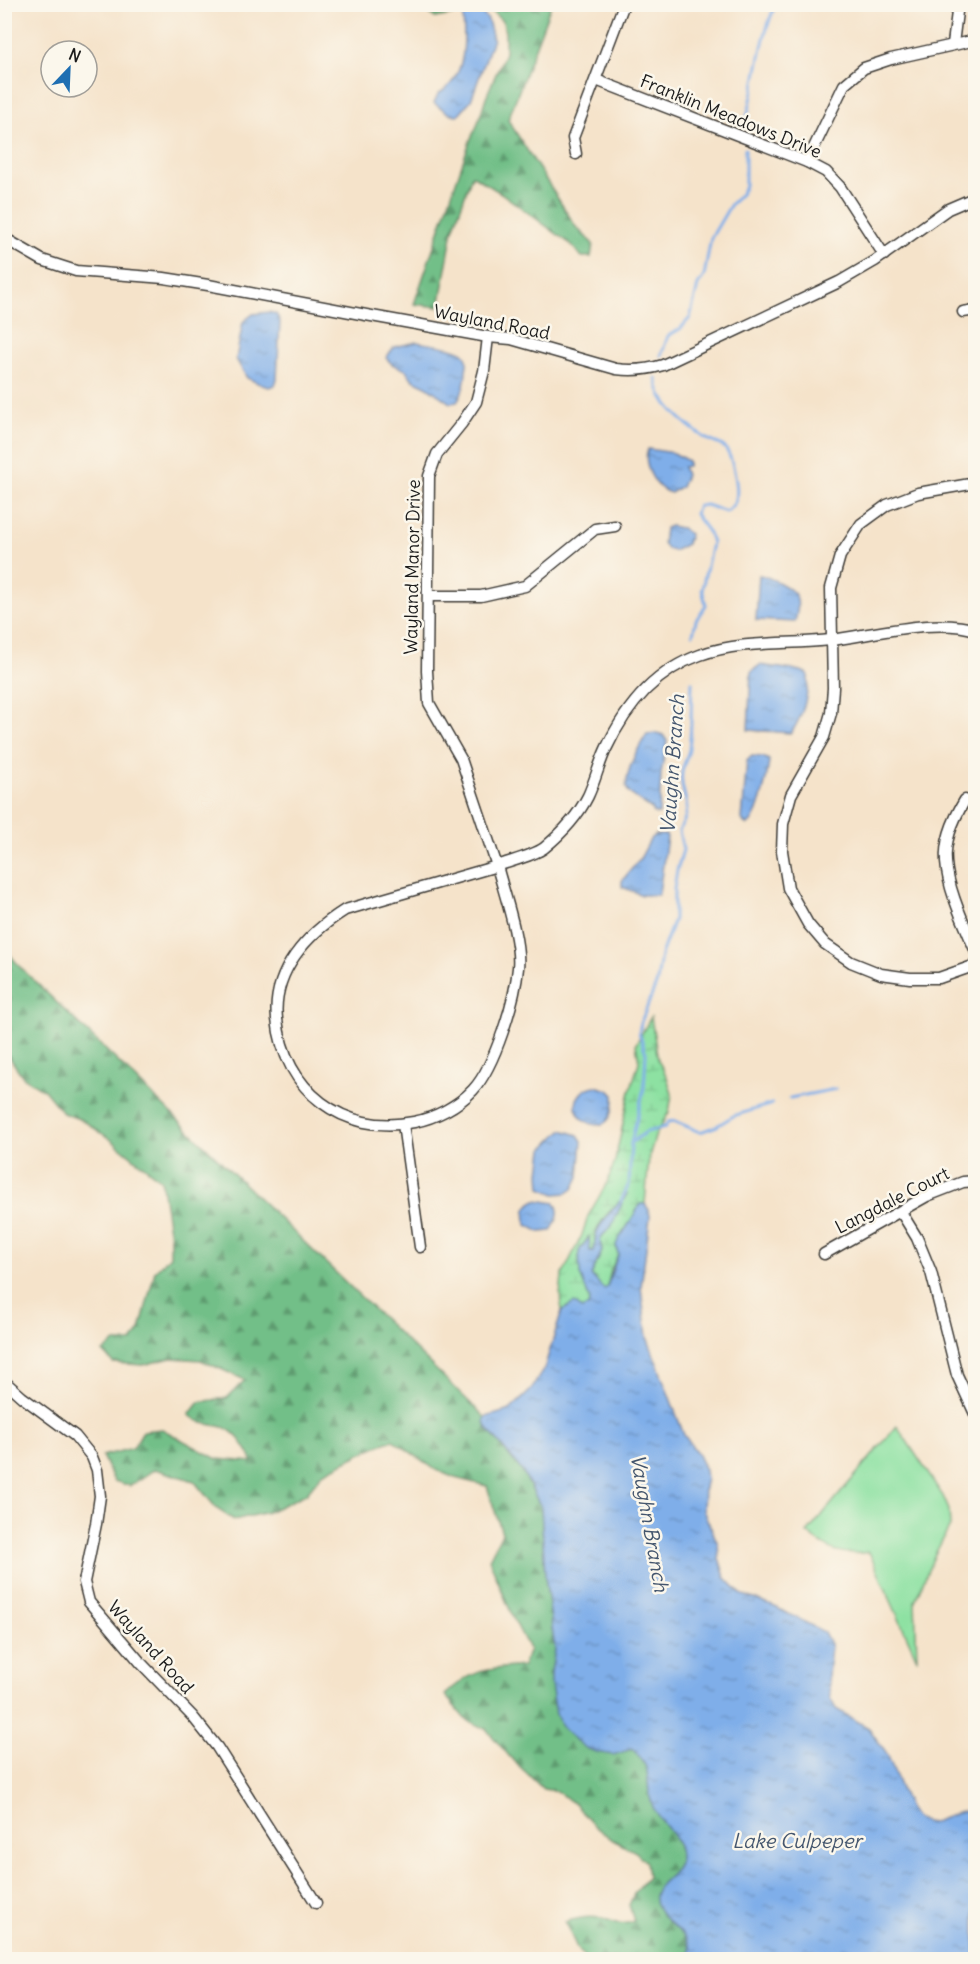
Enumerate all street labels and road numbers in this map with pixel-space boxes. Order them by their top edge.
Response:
street label: Franklin Meadows Drive [637,69,825,163]
street label: Wayland Road [432,299,553,345]
street label: Wayland Manor Drive [399,479,425,655]
street label: Langdale Court [831,1161,953,1239]
street label: Wayland Road [103,1595,199,1699]

